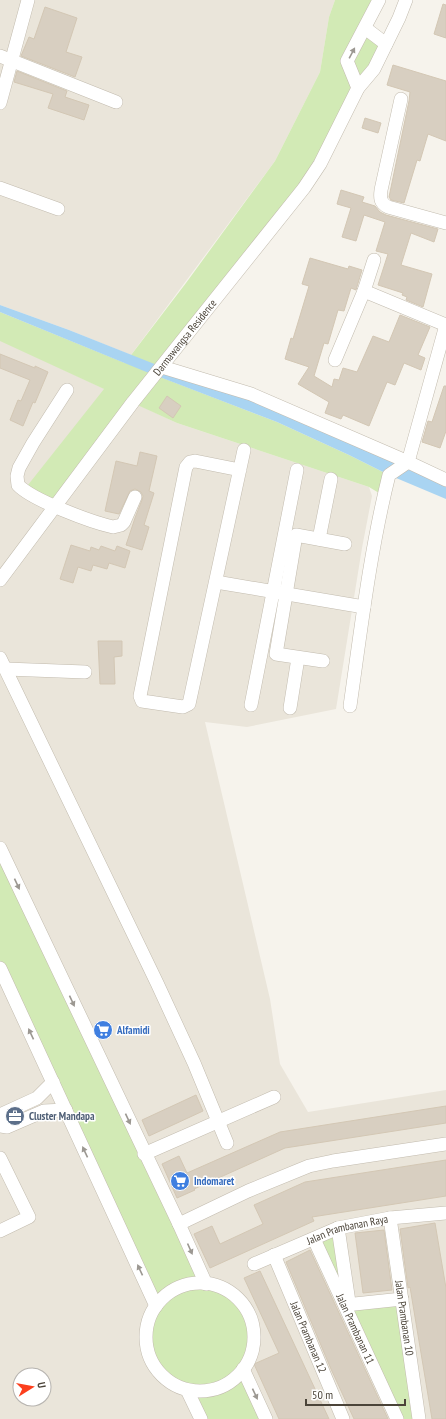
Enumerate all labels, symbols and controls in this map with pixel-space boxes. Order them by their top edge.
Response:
one-way arrow [349,47,355,58]
street label: Darmawangsa Residence [150,296,220,378]
one-way arrow [14,878,20,889]
one-way arrow [69,996,75,1007]
supermarket icon: Alfamidi [92,1019,114,1041]
place label: Alfamidi [116,1023,150,1037]
one-way arrow [28,1029,34,1040]
office icon: Cluster Mandapa [4,1105,26,1127]
place label: Cluster Mandapa [29,1109,95,1123]
one-way arrow [125,1113,131,1124]
one-way arrow [82,1147,88,1158]
supermarket icon: Indomaret [169,1170,191,1192]
place label: Indomaret [194,1174,235,1188]
street label: Jalan Prambanan Raya [303,1212,389,1248]
one-way arrow [187,1243,193,1254]
one-way arrow [137,1265,143,1276]
street label: Jalan Prambanan 10 [392,1278,417,1357]
street label: Jalan Prambanan 11 [333,1291,378,1366]
street label: Jalan Prambanan 12 [287,1298,330,1375]
north arrow [12,1367,52,1407]
text: U [34,1381,49,1390]
scale bar [306,1381,405,1407]
text: 50 m [312,1387,333,1402]
one-way arrow [252,1388,258,1400]

